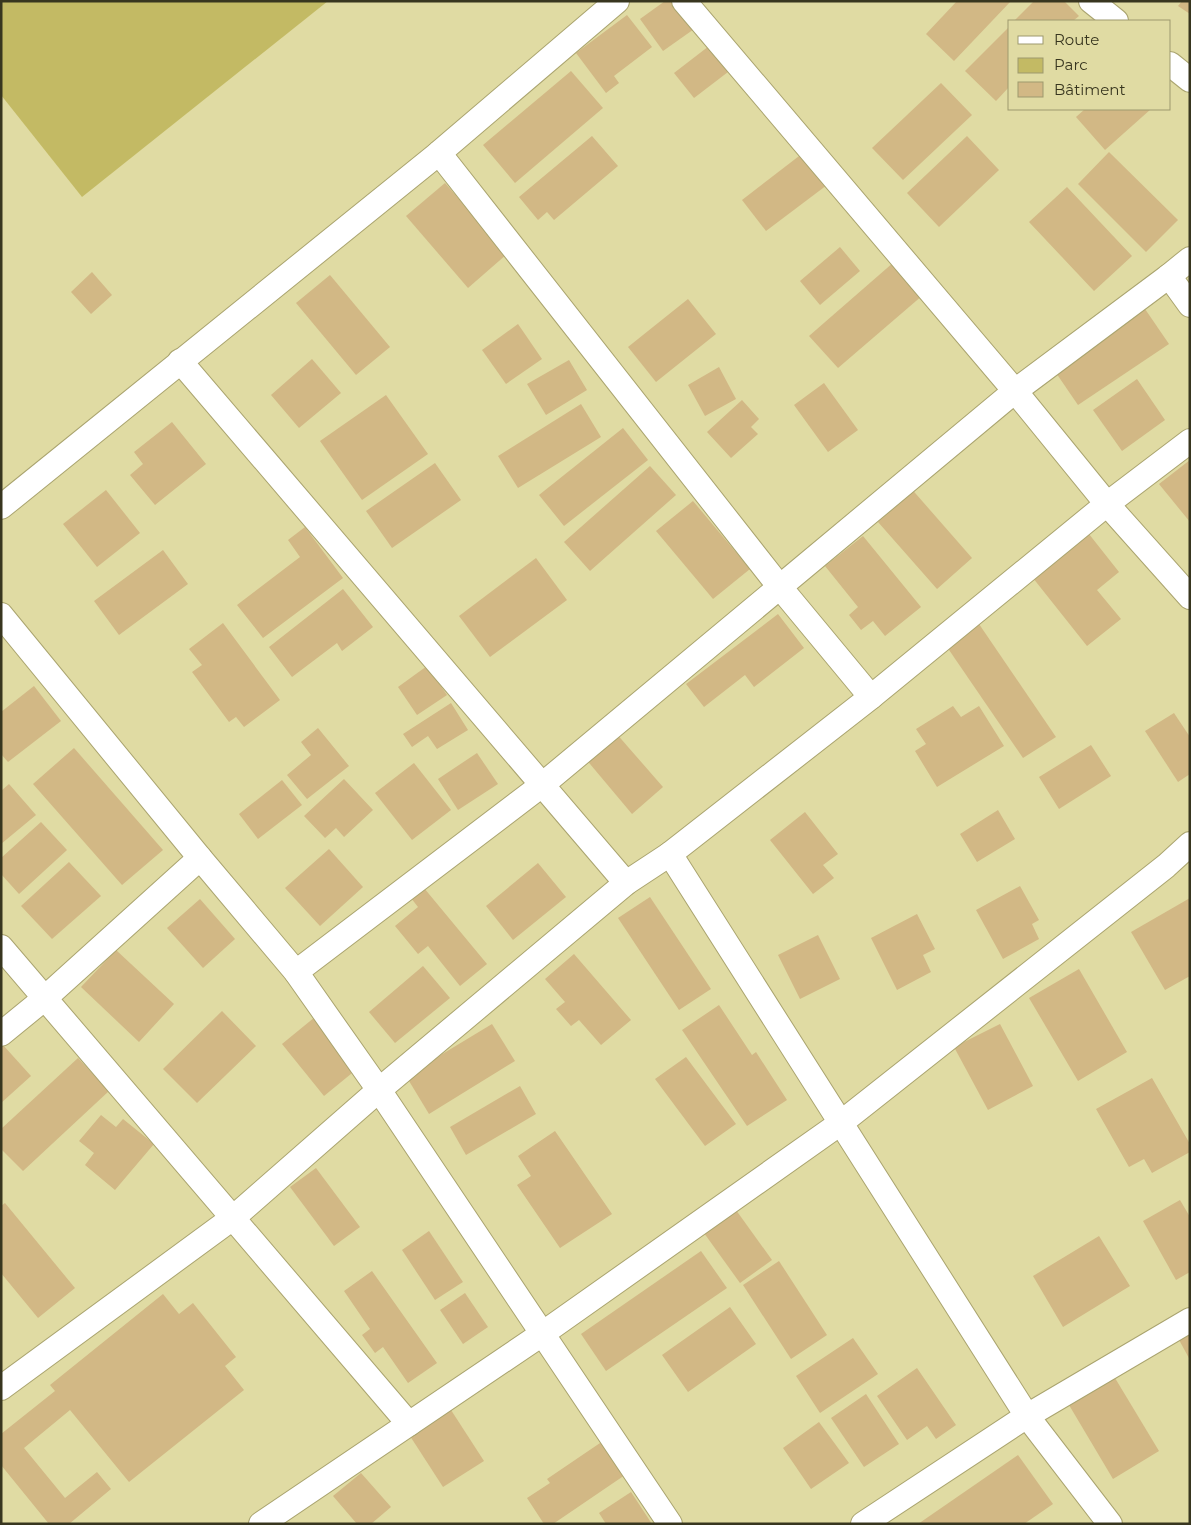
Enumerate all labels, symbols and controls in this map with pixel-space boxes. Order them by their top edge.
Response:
legend [1008,20,1171,110]
text: Route [1054,30,1099,49]
text: Parc [1054,55,1088,74]
text: Bâtiment [1054,80,1126,99]

